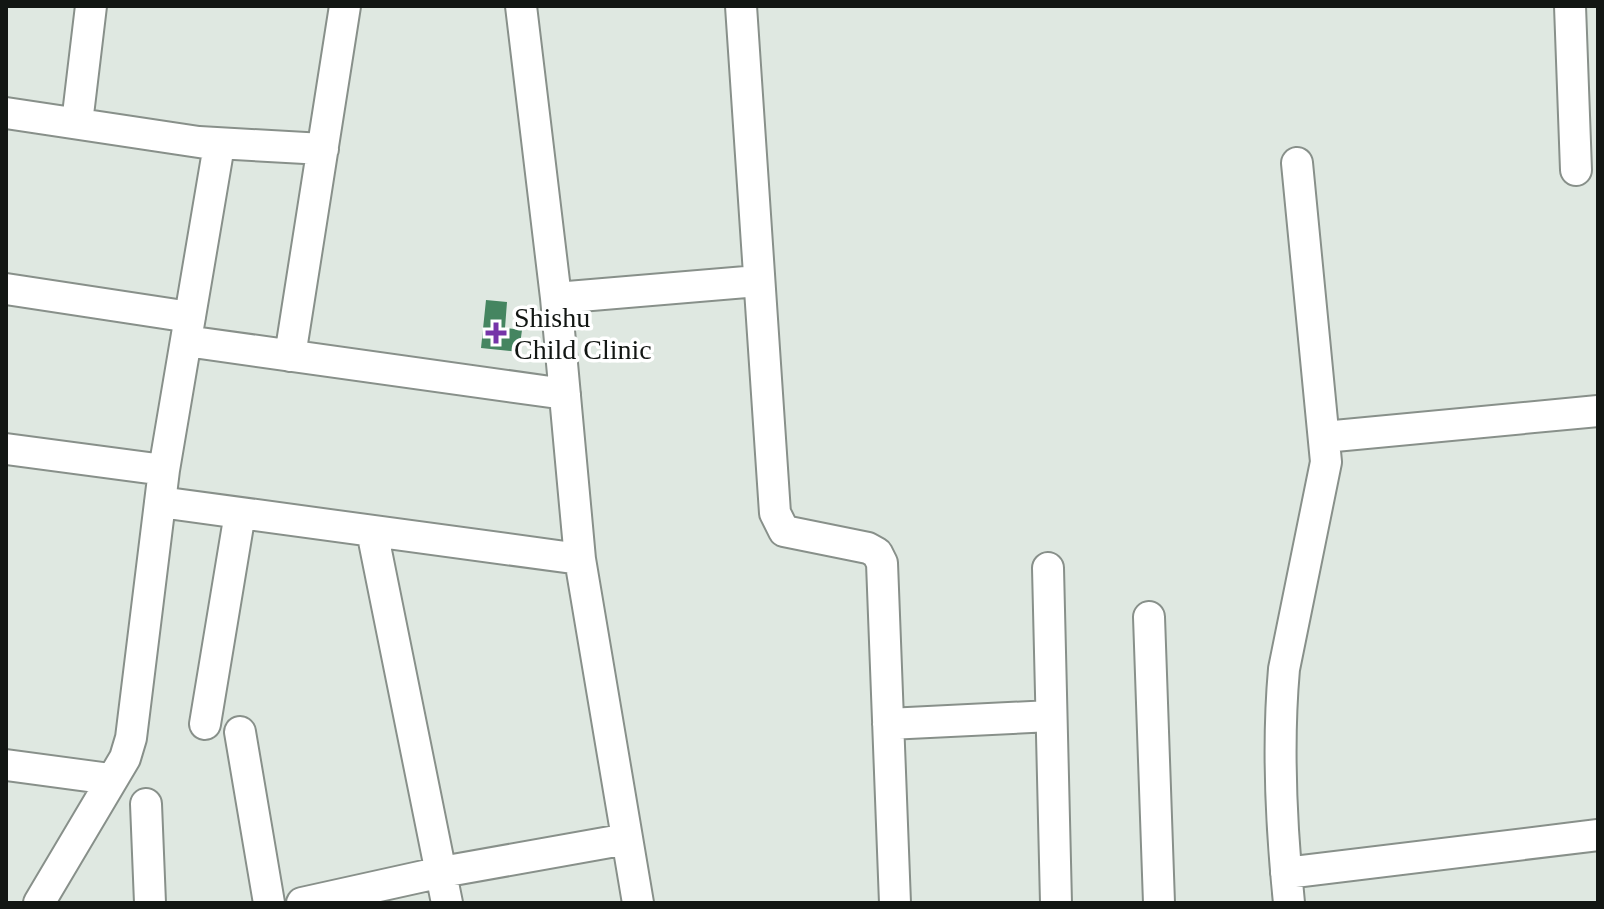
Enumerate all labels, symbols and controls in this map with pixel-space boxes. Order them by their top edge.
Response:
place label: Shishu Child Clinic [514,302,652,365]
marker: Shishu Child Clinic [485,322,507,344]

